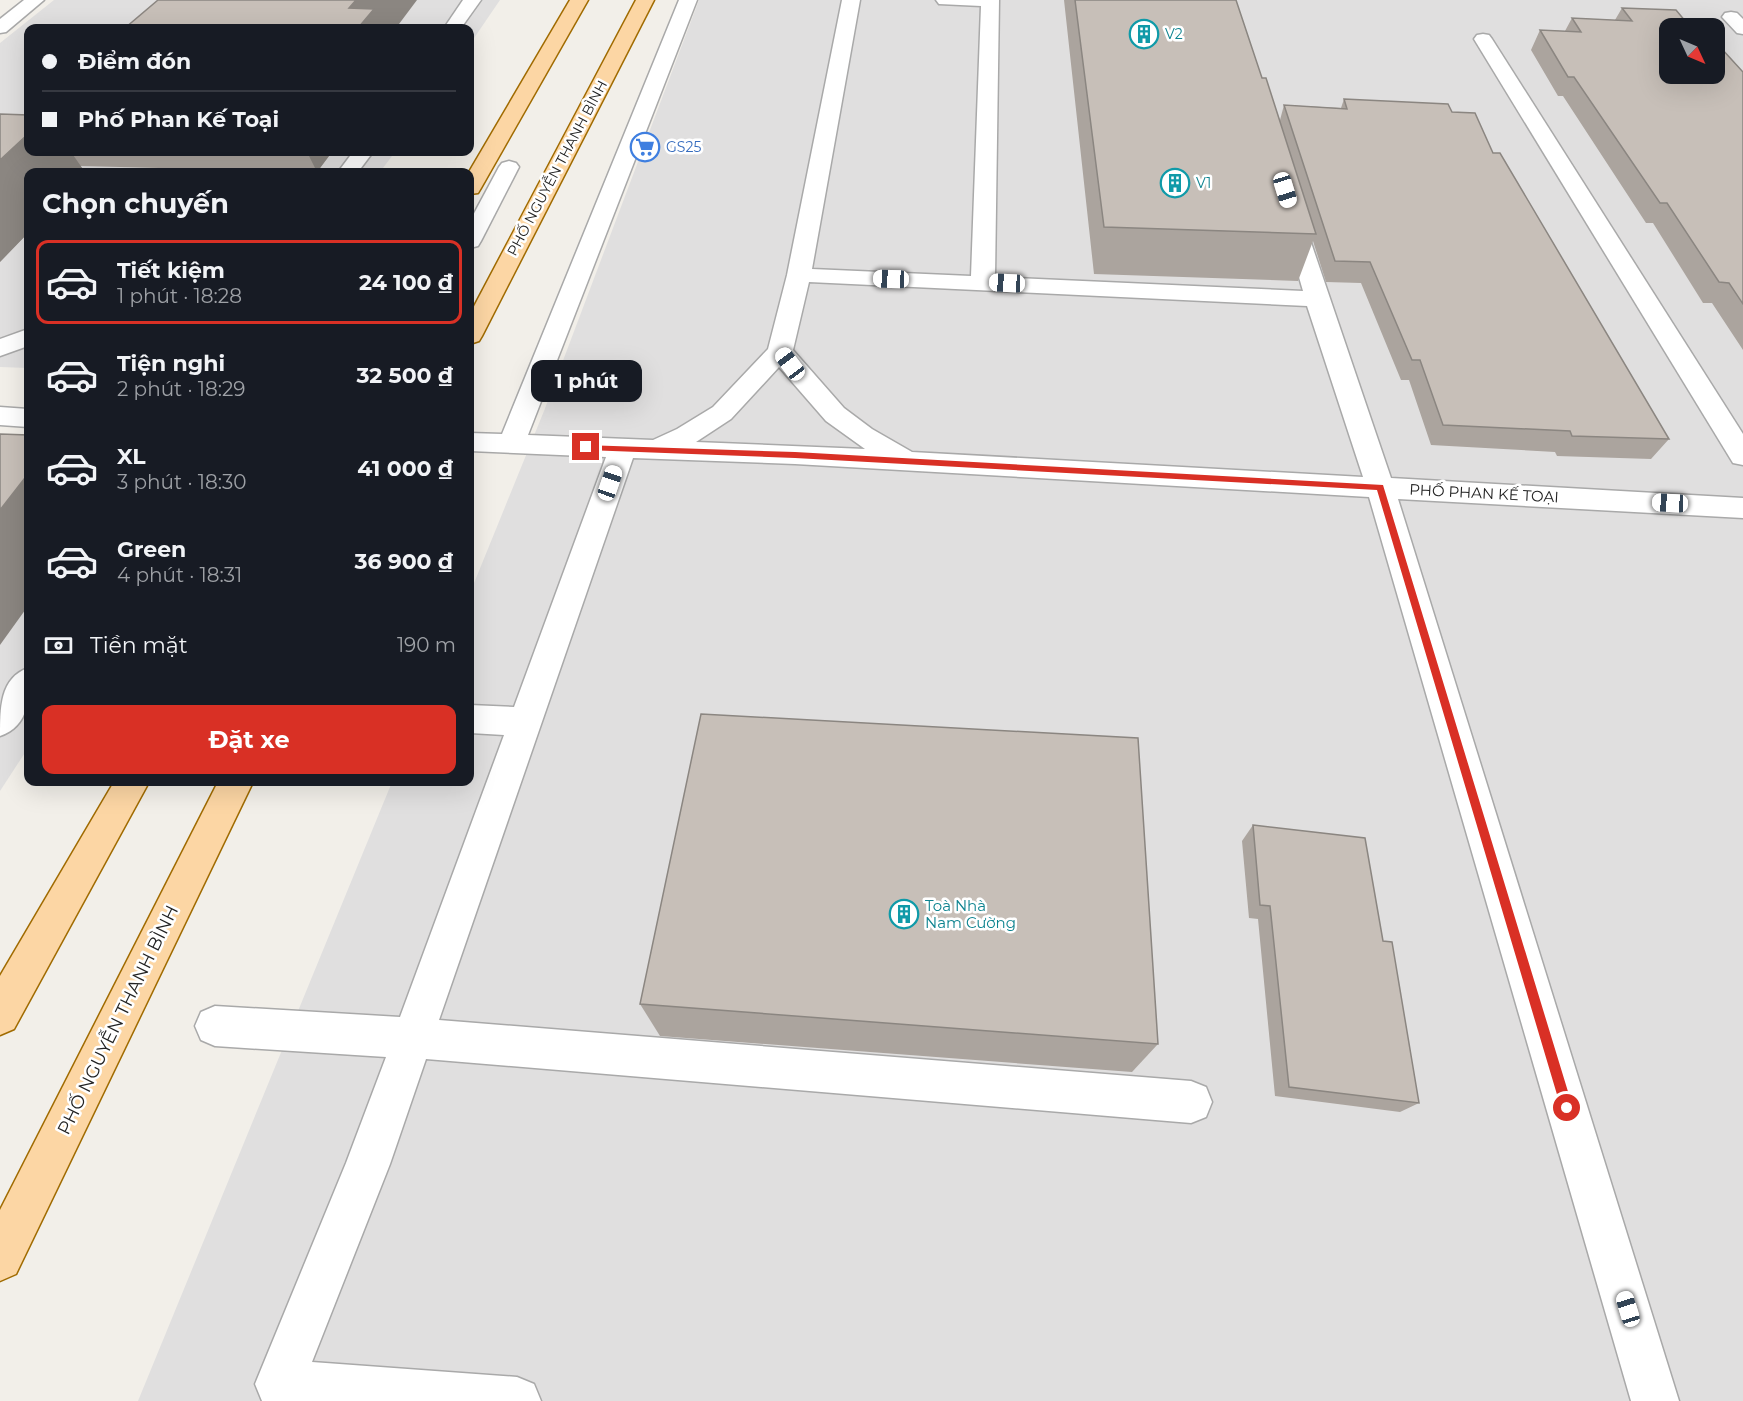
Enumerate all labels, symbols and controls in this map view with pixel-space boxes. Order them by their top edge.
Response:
building icon: V2 [1128,18,1160,50]
north arrow [1659,18,1725,84]
map controls [1659,18,1725,84]
place label: V2 [1165,25,1183,43]
text: Điểm đón [78,48,191,75]
street label: PHỐ NGUYỄN THANH BÌNH [502,77,611,259]
text: Phố Phan Kế Toại [78,106,279,133]
supermarket icon: GS25 [629,131,661,163]
place label: GS25 [666,138,701,156]
building icon: V1 [1159,167,1191,199]
car [1271,170,1299,210]
place label: V1 [1196,174,1211,192]
text: Chọn chuyến [42,187,229,220]
icon: car [45,255,99,309]
text: Tiết kiệm [117,257,225,284]
text: 24 100 ₫ [359,269,453,296]
car [873,269,909,289]
car [989,273,1025,293]
text: 1 phút · 18:28 [117,284,242,308]
car [772,344,808,384]
icon: car [45,348,99,402]
text: Tiện nghi [117,350,225,377]
callout: 1 phút [530,360,642,402]
text: 32 500 ₫ [356,362,453,389]
text: 1 phút [555,369,618,393]
text: 2 phút · 18:29 [117,377,246,401]
route end [572,433,599,460]
icon: car [45,441,99,495]
text: XL [117,443,146,470]
text: 41 000 ₫ [357,455,453,482]
car [596,463,624,503]
text: 3 phút · 18:30 [117,470,246,494]
street label: PHỐ PHAN KẾ TOẠI [1409,480,1559,506]
car [1652,493,1688,513]
icon: car [45,534,99,588]
text: Green [117,536,186,563]
text: 36 900 ₫ [354,548,453,575]
text: 4 phút · 18:31 [117,563,242,587]
icon: cash [42,629,75,662]
text: Tiền mặt [90,632,188,659]
text: 190 m [397,633,456,657]
button: Đặt xe [42,705,456,774]
place label: Toà Nhà Nam Cường [925,896,1016,932]
building icon: Toà Nhà Nam Cường [888,898,920,930]
street label: PHỐ NGUYỄN THANH BÌNH [51,901,183,1138]
route start [1553,1094,1580,1121]
car [1614,1289,1642,1329]

